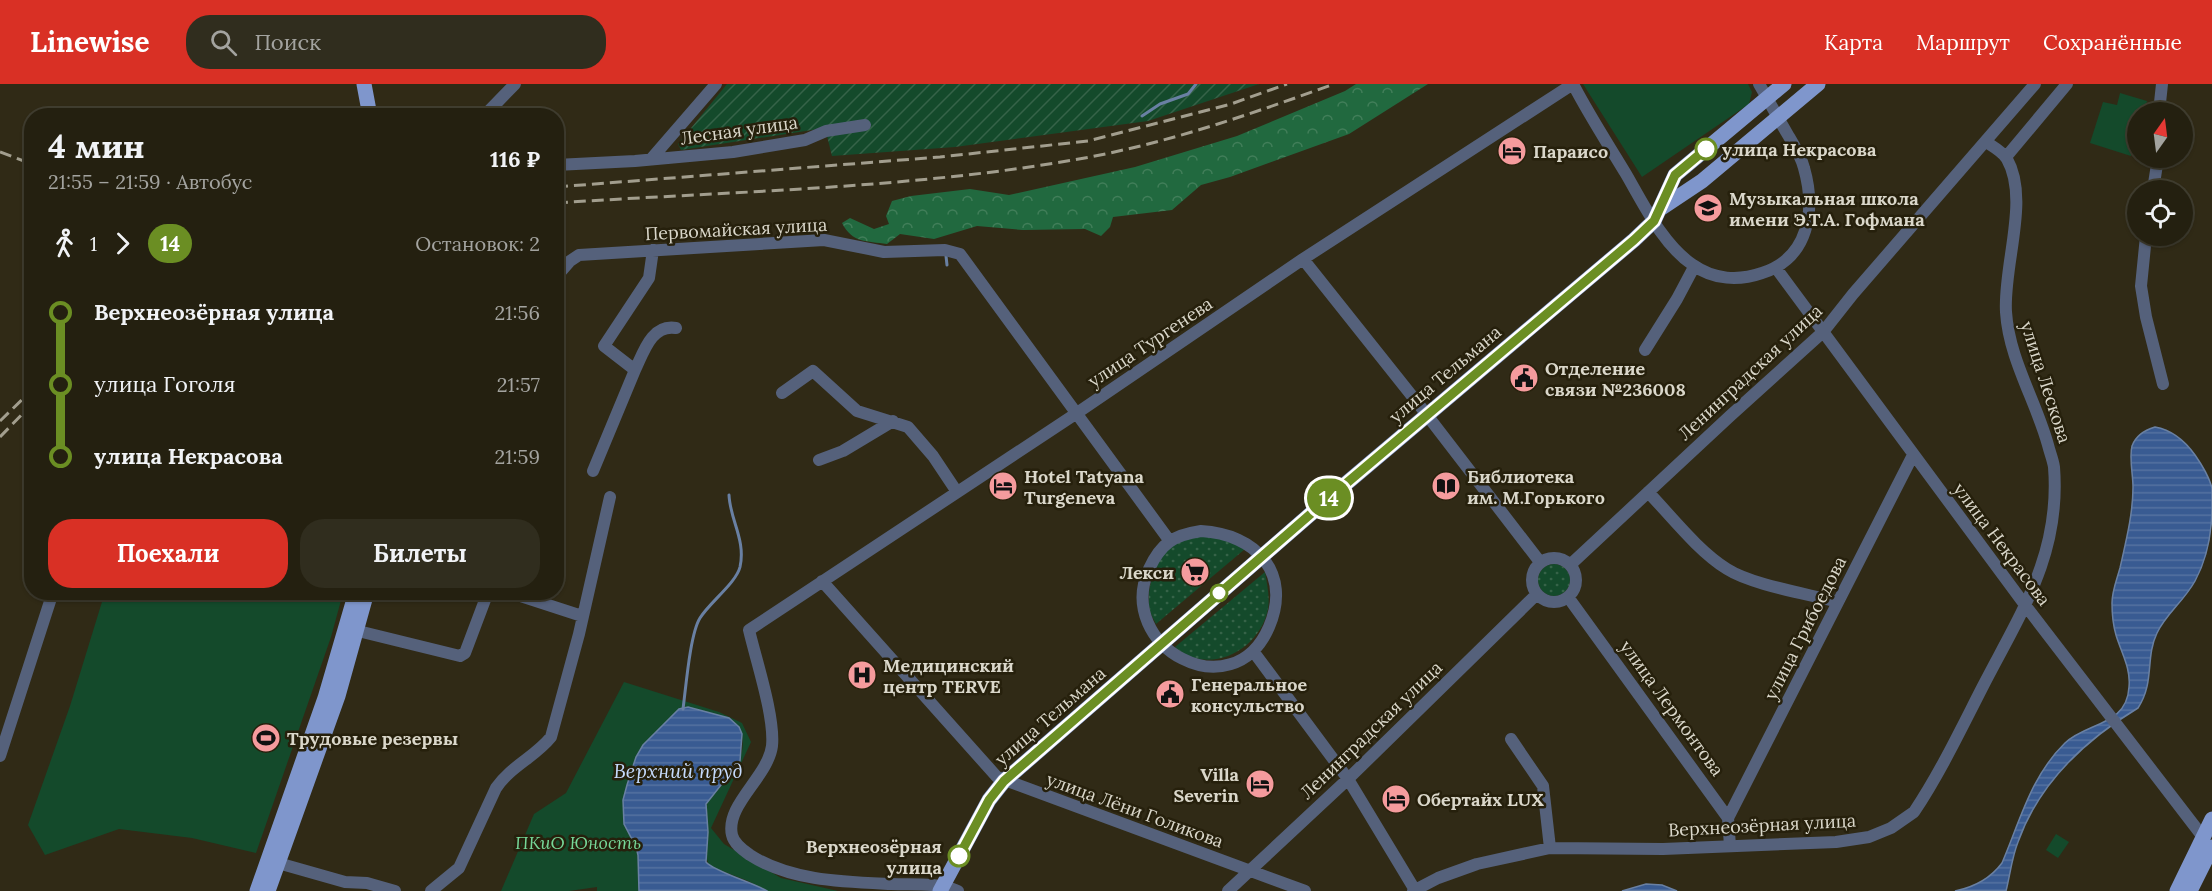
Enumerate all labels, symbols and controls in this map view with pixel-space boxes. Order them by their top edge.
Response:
search box [186,15,606,69]
text: Linewise [30,24,150,60]
icon: search [207,26,240,59]
text: Поиск [255,28,321,56]
text: Карта [1824,29,1883,56]
text: Маршрут [1916,29,2010,56]
text: Сохранённые [2043,29,2182,56]
north arrow [2127,102,2193,168]
map controls [2127,102,2193,246]
street label: Лесная улица [679,110,799,150]
text: 4 мин [48,125,145,167]
hotel icon: Параисо [1496,135,1528,167]
marker: улица Некрасова [1695,138,1717,160]
place label: улица Некрасова [1722,138,1877,161]
place label: Параисо [1533,140,1608,163]
text: 116 ₽ [490,145,540,173]
text: 21:55 – 21:59 · Автобус [48,169,252,194]
button: locate [2127,180,2193,246]
place label: Музыкальная школа имени Э.Т.А. Гофмана [1729,187,1925,231]
school or university icon: Музыкальная школа имени Э.Т.А. Гофмана [1692,192,1724,224]
street label: Первомайская улица [644,213,828,245]
icon: walk [48,227,81,260]
icon: forward [106,227,139,260]
text: 14 [160,230,180,257]
text: 1 [90,231,97,256]
text: Остановок: 2 [415,231,540,256]
street label: улица Тургенева [1083,292,1217,392]
text: Верхнеозёрная улица [94,298,334,326]
street label: Ленинградская улица [1673,299,1827,445]
text: 21:56 [495,300,540,325]
street label: улица Лескова [2015,318,2077,446]
street label: улица Тельмана [1384,320,1506,428]
place label: Отделение связи №236008 [1545,357,1686,401]
public building icon: Отделение связи №236008 [1508,362,1540,394]
text: улица Гоголя [94,370,235,398]
text: 21:57 [497,372,540,397]
text: улица Некрасова [94,442,283,470]
text: 21:59 [495,444,540,469]
place label: Hotel Tatyana Turgeneva [1024,465,1144,509]
place label: Библиотека им. М.Горького [1467,465,1605,509]
hotel icon: Hotel Tatyana Turgeneva [987,470,1019,502]
library icon: Библиотека им. М.Горького [1430,470,1462,502]
line badge: 14 [1302,478,1356,518]
street label: улица Некрасова [1948,478,2056,610]
text: 14 [1319,485,1339,512]
button: Поехали [48,519,288,588]
button: Билеты [300,519,540,588]
street label: улица Грибоедова [1759,552,1851,704]
supermarket icon: Лекси [1179,556,1211,588]
place label: Лекси [1119,561,1174,584]
unlabelled marker [1210,584,1228,602]
street label: улица Лермонтова [1615,636,1729,780]
place label: Медицинский центр TERVE [883,654,1014,698]
street label: Ленинградская улица [1295,656,1447,804]
hospital icon: Медицинский центр TERVE [846,659,878,691]
street label: улица Тельмана [990,661,1110,771]
place label: Генеральное консульство [1191,673,1307,717]
public building icon: Генеральное консульство [1154,678,1186,710]
sports icon: Трудовые резервы [250,722,282,754]
place label: Трудовые резервы [287,727,458,750]
water label: Верхний пруд [613,758,743,783]
place label: Villa Severin [1173,763,1240,807]
street label: улица Лёни Голикова [1043,767,1227,853]
hotel icon: Villa Severin [1244,768,1276,800]
hotel icon: Обертайх LUX [1380,783,1412,815]
place label: Обертайх LUX [1417,788,1544,811]
street label: Верхнеозёрная улица [1667,809,1857,841]
park label: ПКиО Юность [515,831,641,854]
place label: Верхнеозёрная улица [806,835,943,879]
marker: Верхнеозёрная улица [948,845,970,867]

